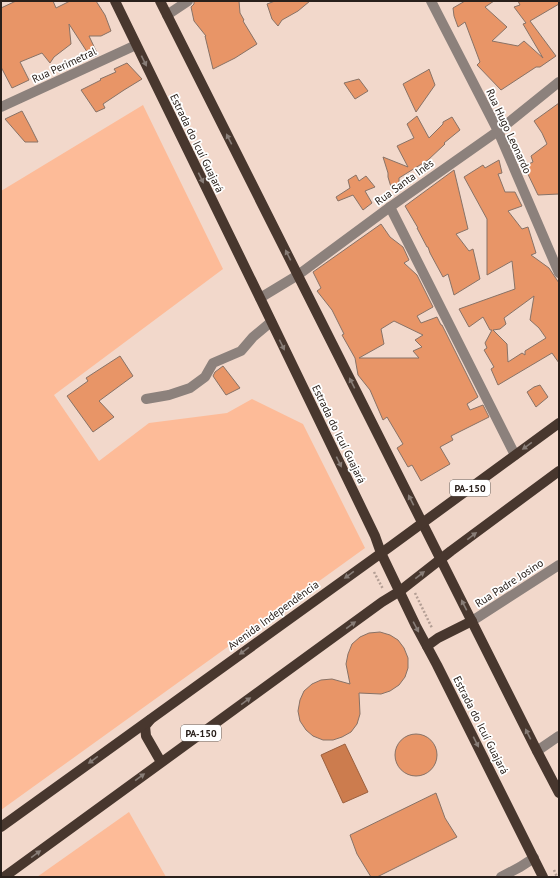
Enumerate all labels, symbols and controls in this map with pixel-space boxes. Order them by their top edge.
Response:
street label: Rua Perimetral [30,44,99,86]
one-way arrow [141,55,147,67]
street label: Rua Hugo Leonardo [483,86,535,176]
street label: Estrada do Icuí Guajará [167,91,227,195]
one-way arrow [226,133,232,144]
street label: Rua Santa Inês [372,156,437,208]
one-way arrow [198,172,204,184]
one-way arrow [285,249,291,261]
one-way arrow [279,340,285,351]
one-way arrow [349,378,356,389]
street label: Estrada do Icuí Guajará [309,382,369,486]
one-way arrow [522,442,533,450]
one-way arrow [336,457,342,468]
road number: PA-150 [450,480,490,496]
one-way arrow [408,494,414,505]
one-way arrow [466,532,477,540]
street label: Rua Padre Josino [472,556,546,610]
one-way arrow [344,571,354,579]
one-way arrow [415,571,426,580]
street label: Avenida Independência [225,577,321,653]
one-way arrow [461,599,467,611]
one-way arrow [346,621,356,629]
one-way arrow [413,621,419,633]
one-way arrow [238,647,249,655]
street label: Estrada do Icuí Guajará [450,674,512,776]
one-way arrow [240,697,251,705]
road number: PA-150 [181,725,221,741]
one-way arrow [525,728,531,740]
one-way arrow [473,736,479,748]
one-way arrow [88,756,98,764]
one-way arrow [135,773,146,781]
one-way arrow [30,850,41,858]

